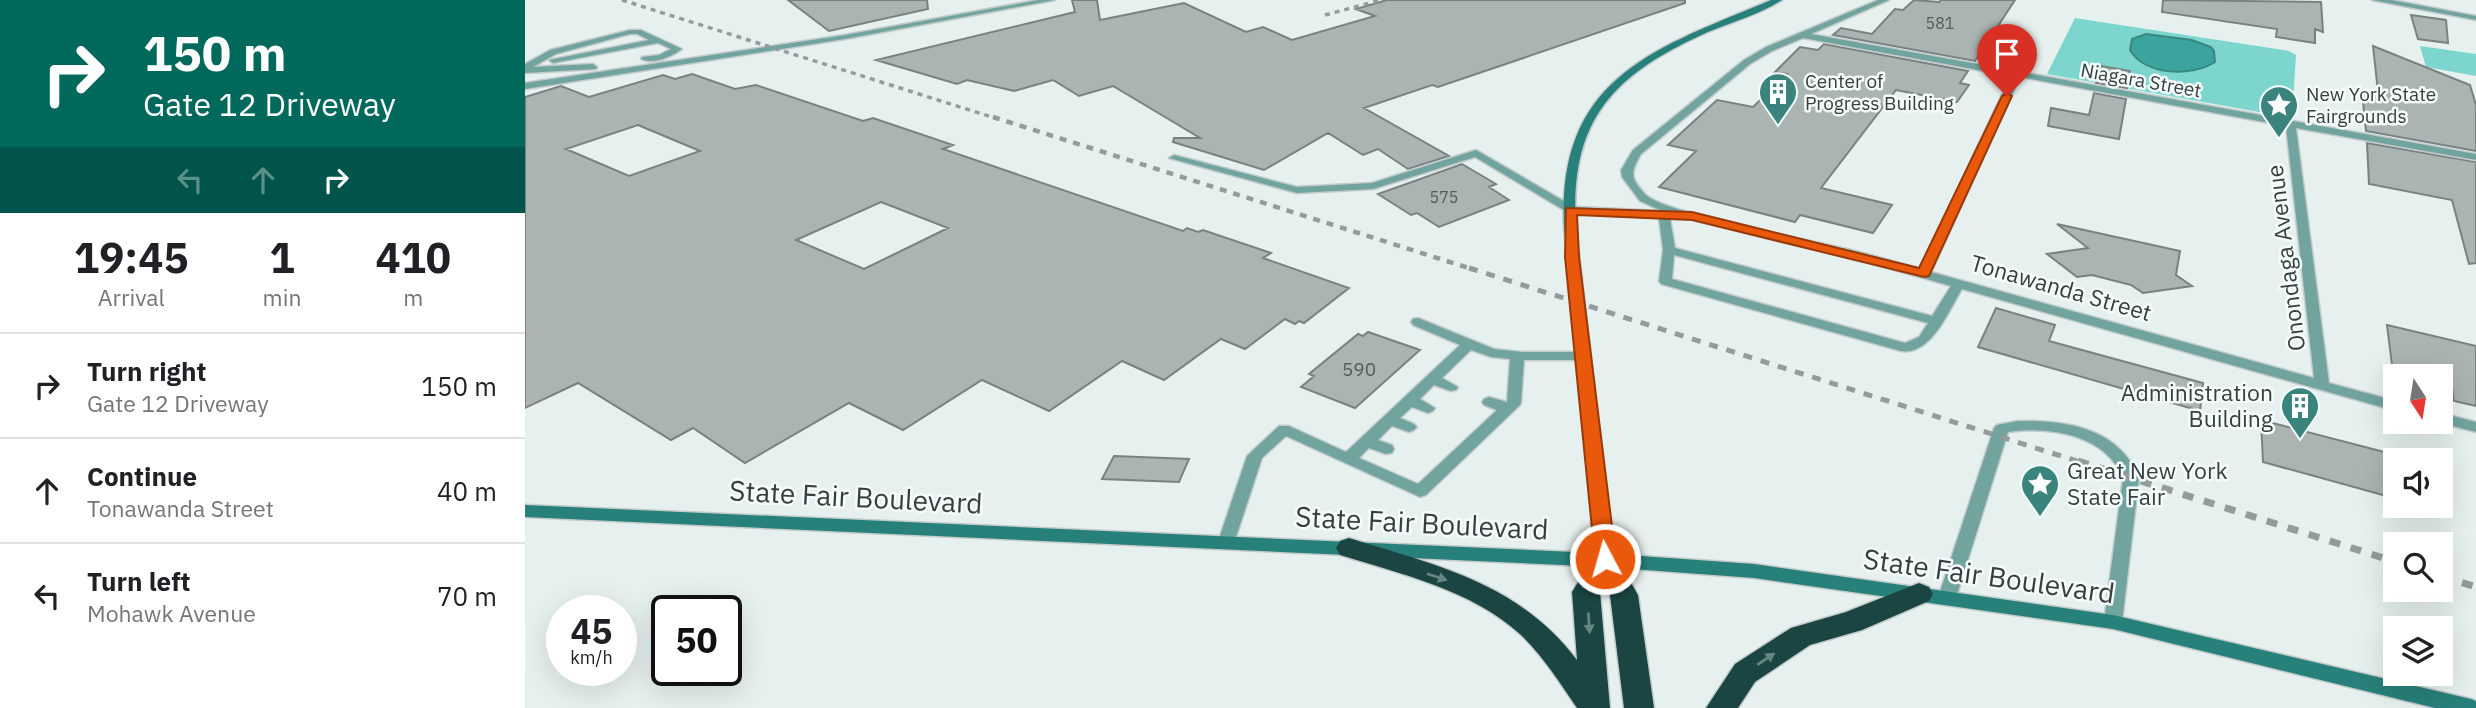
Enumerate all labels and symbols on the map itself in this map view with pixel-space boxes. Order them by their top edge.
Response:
house number: 581 [1926,13,1954,33]
pin [1977,24,2037,96]
street label: Niagara Street [2079,58,2203,102]
place label: Center of Progress Building [1805,69,1954,115]
building icon: Center of Progress Building [1757,71,1799,126]
place label: New York State Fairgrounds [2306,82,2436,128]
place icon: New York State Fairgrounds [2258,84,2300,139]
street label: Onondaga Avenue [2259,163,2311,353]
house number: 575 [1430,187,1458,207]
street label: Tonawanda Street [1967,247,2155,327]
house number: 590 [1342,357,1376,381]
north arrow [2383,364,2453,434]
place label: Administration Building [2121,377,2273,433]
building icon: Administration Building [2279,385,2321,440]
place label: Great New York State Fair [2067,455,2228,511]
place icon: Great New York State Fair [2019,463,2061,518]
street label: State Fair Boulevard [728,471,984,522]
street label: State Fair Boulevard [1294,497,1550,548]
position arrow [1568,522,1642,596]
street label: State Fair Boulevard [1861,540,2117,611]
one-way arrow [1426,572,1447,582]
speed limit sign: 50 [651,595,742,686]
one-way arrow [1584,612,1595,634]
one-way arrow [1757,653,1776,666]

